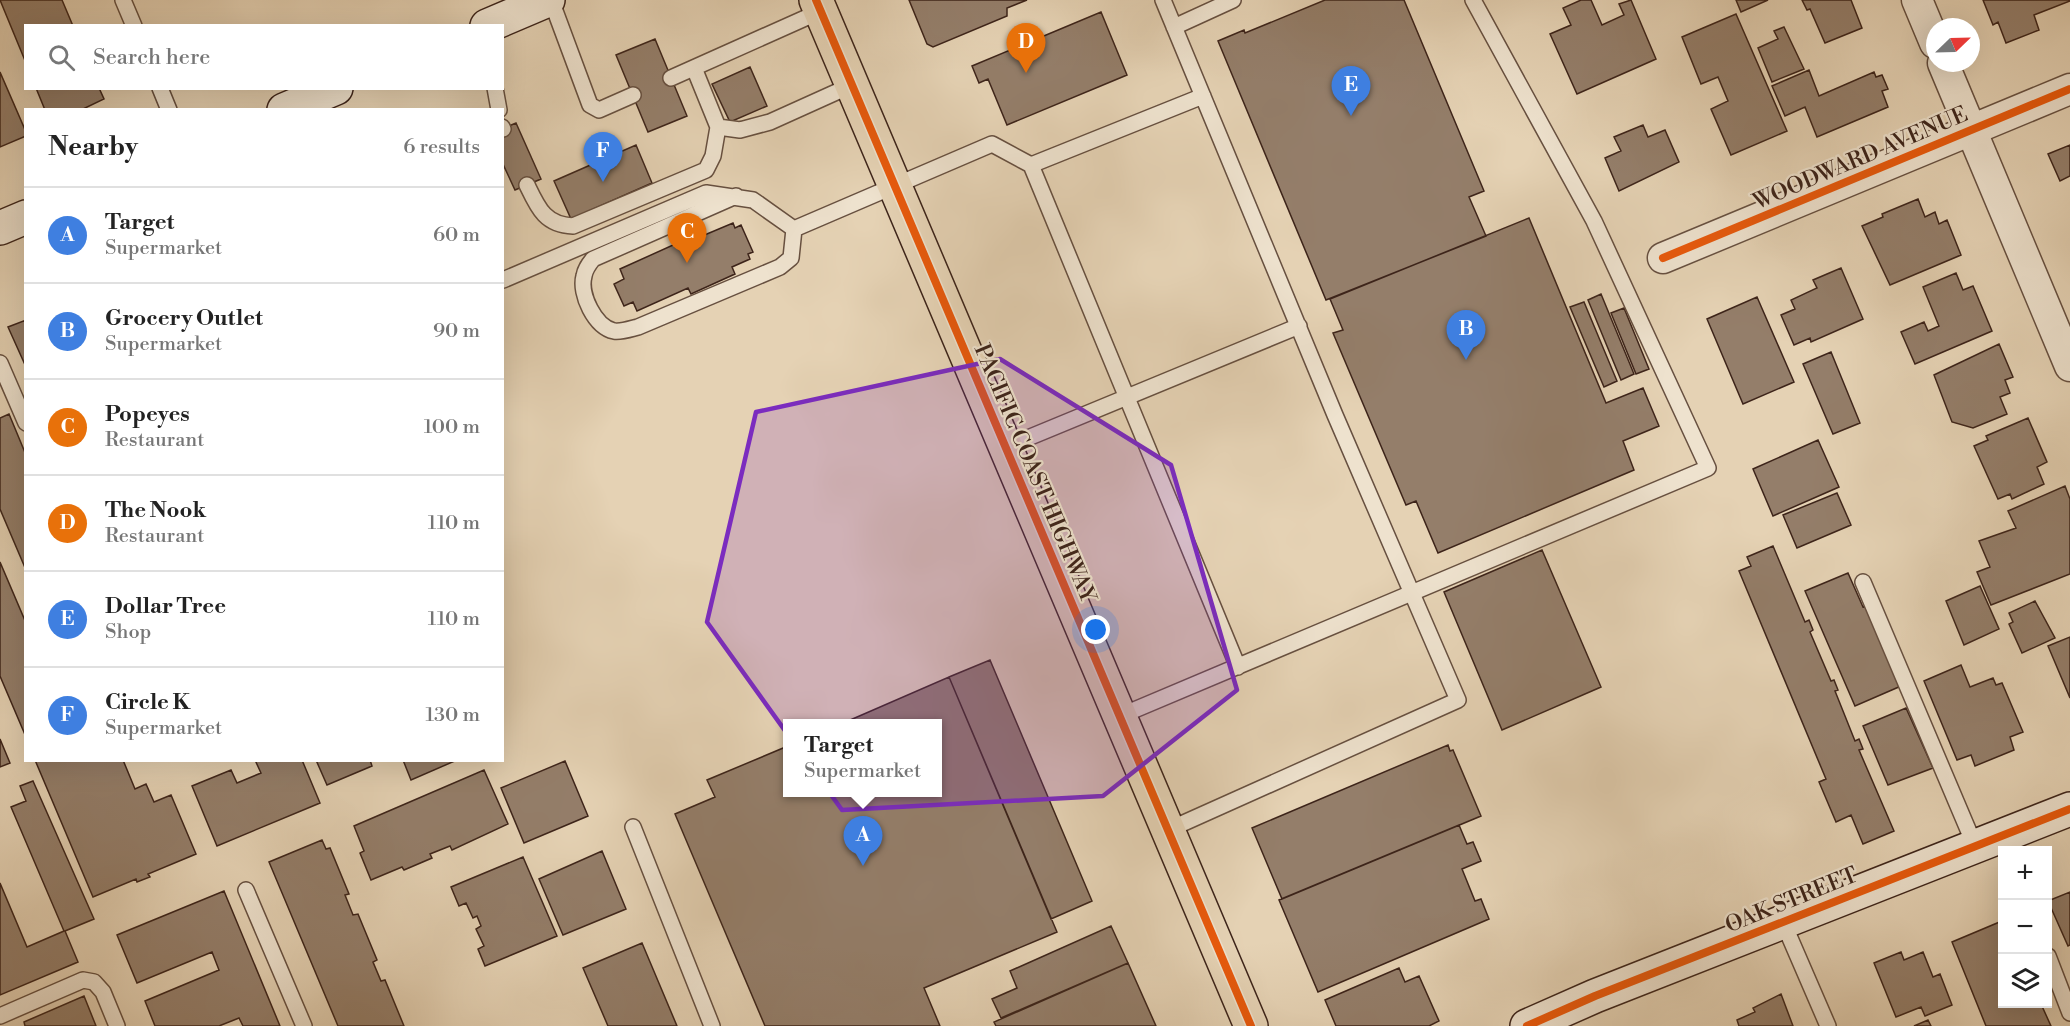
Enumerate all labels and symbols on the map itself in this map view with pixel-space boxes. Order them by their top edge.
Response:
north arrow [1926,18,1980,72]
pin: D [1006,23,1046,73]
pin: E [1332,66,1370,116]
street label: WOODWARD AVENUE [1748,101,1972,216]
pin: F [584,132,622,182]
pin: C [668,214,706,263]
pin: B [1446,310,1486,360]
street label: PACIFIC COAST HIGHWAY [968,340,1102,608]
your location [1081,615,1110,644]
pin: A [844,816,882,866]
street label: OAK STREET [1721,862,1862,939]

